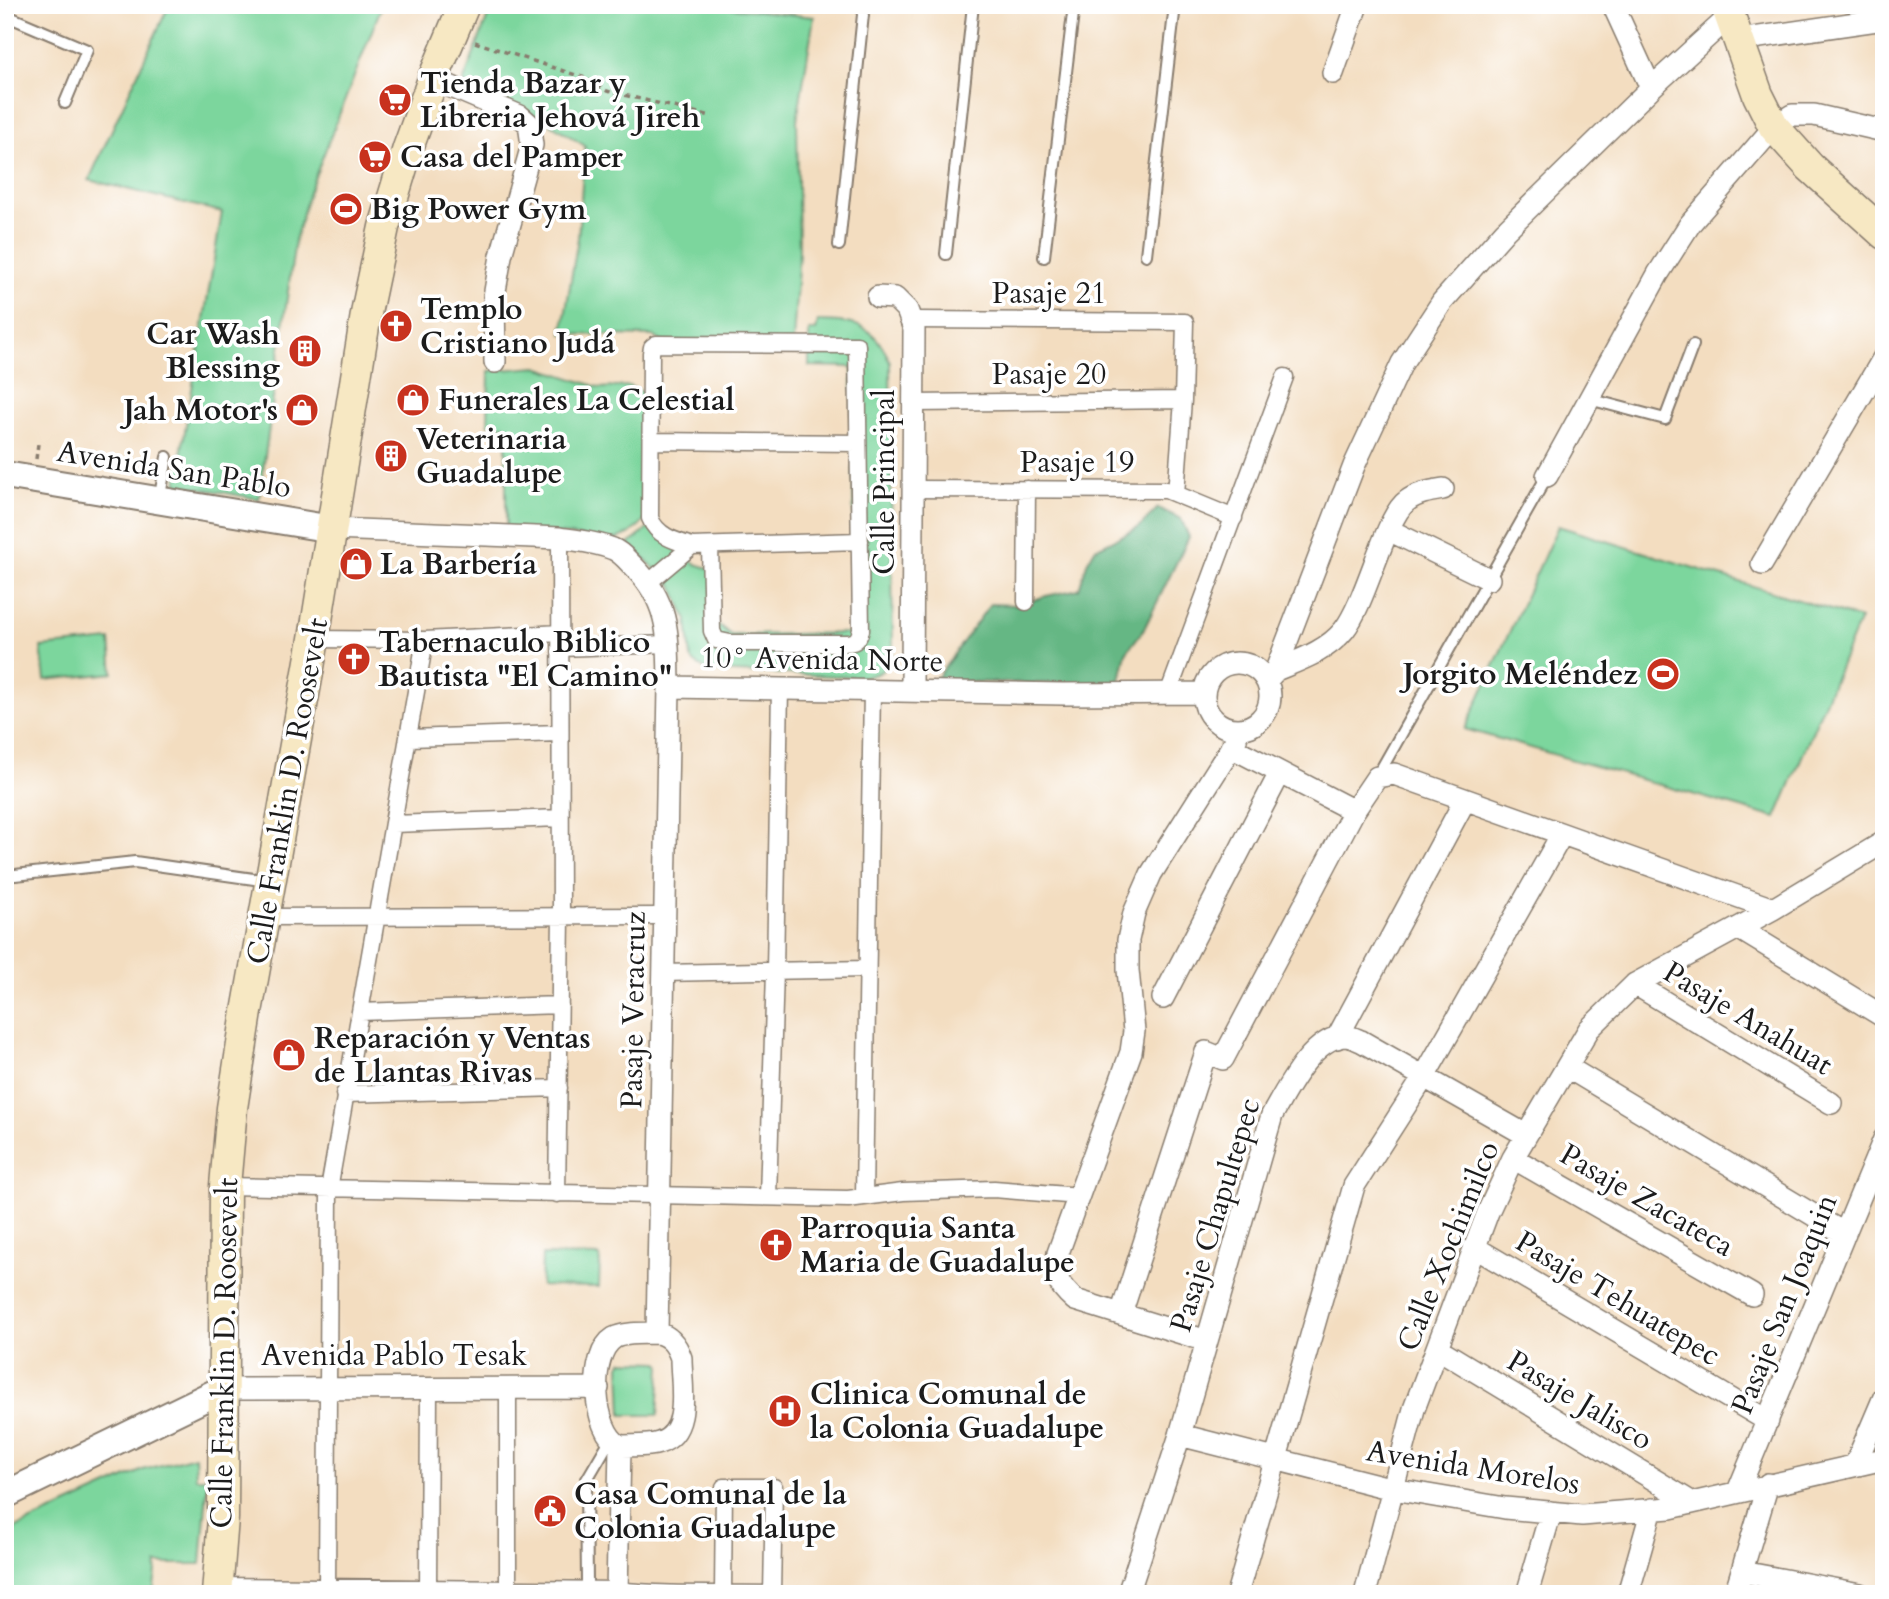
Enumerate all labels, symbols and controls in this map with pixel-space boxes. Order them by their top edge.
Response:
place label: Tienda Bazar y Libreria Jehová Jireh [420,63,700,138]
supermarket icon: Tienda Bazar y Libreria Jehová Jireh [376,81,414,119]
place label: Casa del Pamper [400,137,624,178]
supermarket icon: Casa del Pamper [356,138,394,176]
place label: Big Power Gym [370,189,587,230]
sports icon: Big Power Gym [327,190,365,228]
street label: Pasaje 21 [992,273,1106,314]
place label: Templo Cristiano Judá [420,289,615,364]
church icon: Templo Cristiano Judá [377,307,415,345]
place label: Car Wash Blessing [146,314,280,389]
building icon: Car Wash Blessing [286,332,324,370]
street label: Pasaje 20 [992,354,1106,395]
place label: Funerales La Celestial [438,380,735,421]
shop icon: Funerales La Celestial [394,381,432,419]
street label: Calle Principal [864,389,905,575]
place label: Jah Motor's [120,390,278,431]
shop icon: Jah Motor's [283,391,321,429]
place label: Veterinaria Guadalupe [416,419,567,494]
street label: Avenida San Pablo [54,431,294,508]
building icon: Veterinaria Guadalupe [372,437,410,475]
street label: Pasaje 19 [1020,442,1134,483]
place label: La Barbería [380,544,537,585]
shop icon: La Barbería [337,545,375,583]
street label: Calle Franklin D. Roosevelt [237,614,338,967]
place label: Tabernaculo Biblico Bautista "El Camino" [378,622,672,697]
street label: 10° Avenida Norte [700,637,944,682]
church icon: Tabernaculo Biblico Bautista "El Camino" [335,640,373,678]
place label: Jorgito Meléndez [1399,654,1638,695]
sports icon: Jorgito Meléndez [1644,655,1682,693]
street label: Pasaje Veracruz [611,910,656,1109]
street label: Pasaje Anahuat [1656,952,1840,1085]
place label: Reparación y Ventas de Llantas Rivas [314,1018,591,1093]
shop icon: Reparación y Ventas de Llantas Rivas [270,1036,308,1074]
street label: Pasaje Chapultepec [1160,1093,1271,1337]
street label: Pasaje Zacateca [1552,1134,1741,1267]
street label: Calle Xochimilco [1388,1135,1509,1357]
street label: Calle Franklin D. Roosevelt [201,1177,248,1529]
street label: Pasaje San Joaquin [1722,1188,1847,1420]
place label: Parroquia Santa Maria de Guadalupe [800,1208,1075,1283]
street label: Pasaje Tehuatepec [1508,1221,1728,1376]
church icon: Parroquia Santa Maria de Guadalupe [757,1226,795,1264]
street label: Avenida Pablo Tesak [261,1335,527,1376]
street label: Pasaje Jalisco [1499,1341,1660,1460]
place label: Clinica Comunal de la Colonia Guadalupe [810,1374,1104,1449]
hospital icon: Clinica Comunal de la Colonia Guadalupe [766,1392,804,1430]
street label: Avenida Morelos [1363,1430,1583,1505]
place label: Casa Comunal de la Colonia Guadalupe [574,1474,847,1549]
public building icon: Casa Comunal de la Colonia Guadalupe [531,1492,569,1530]

